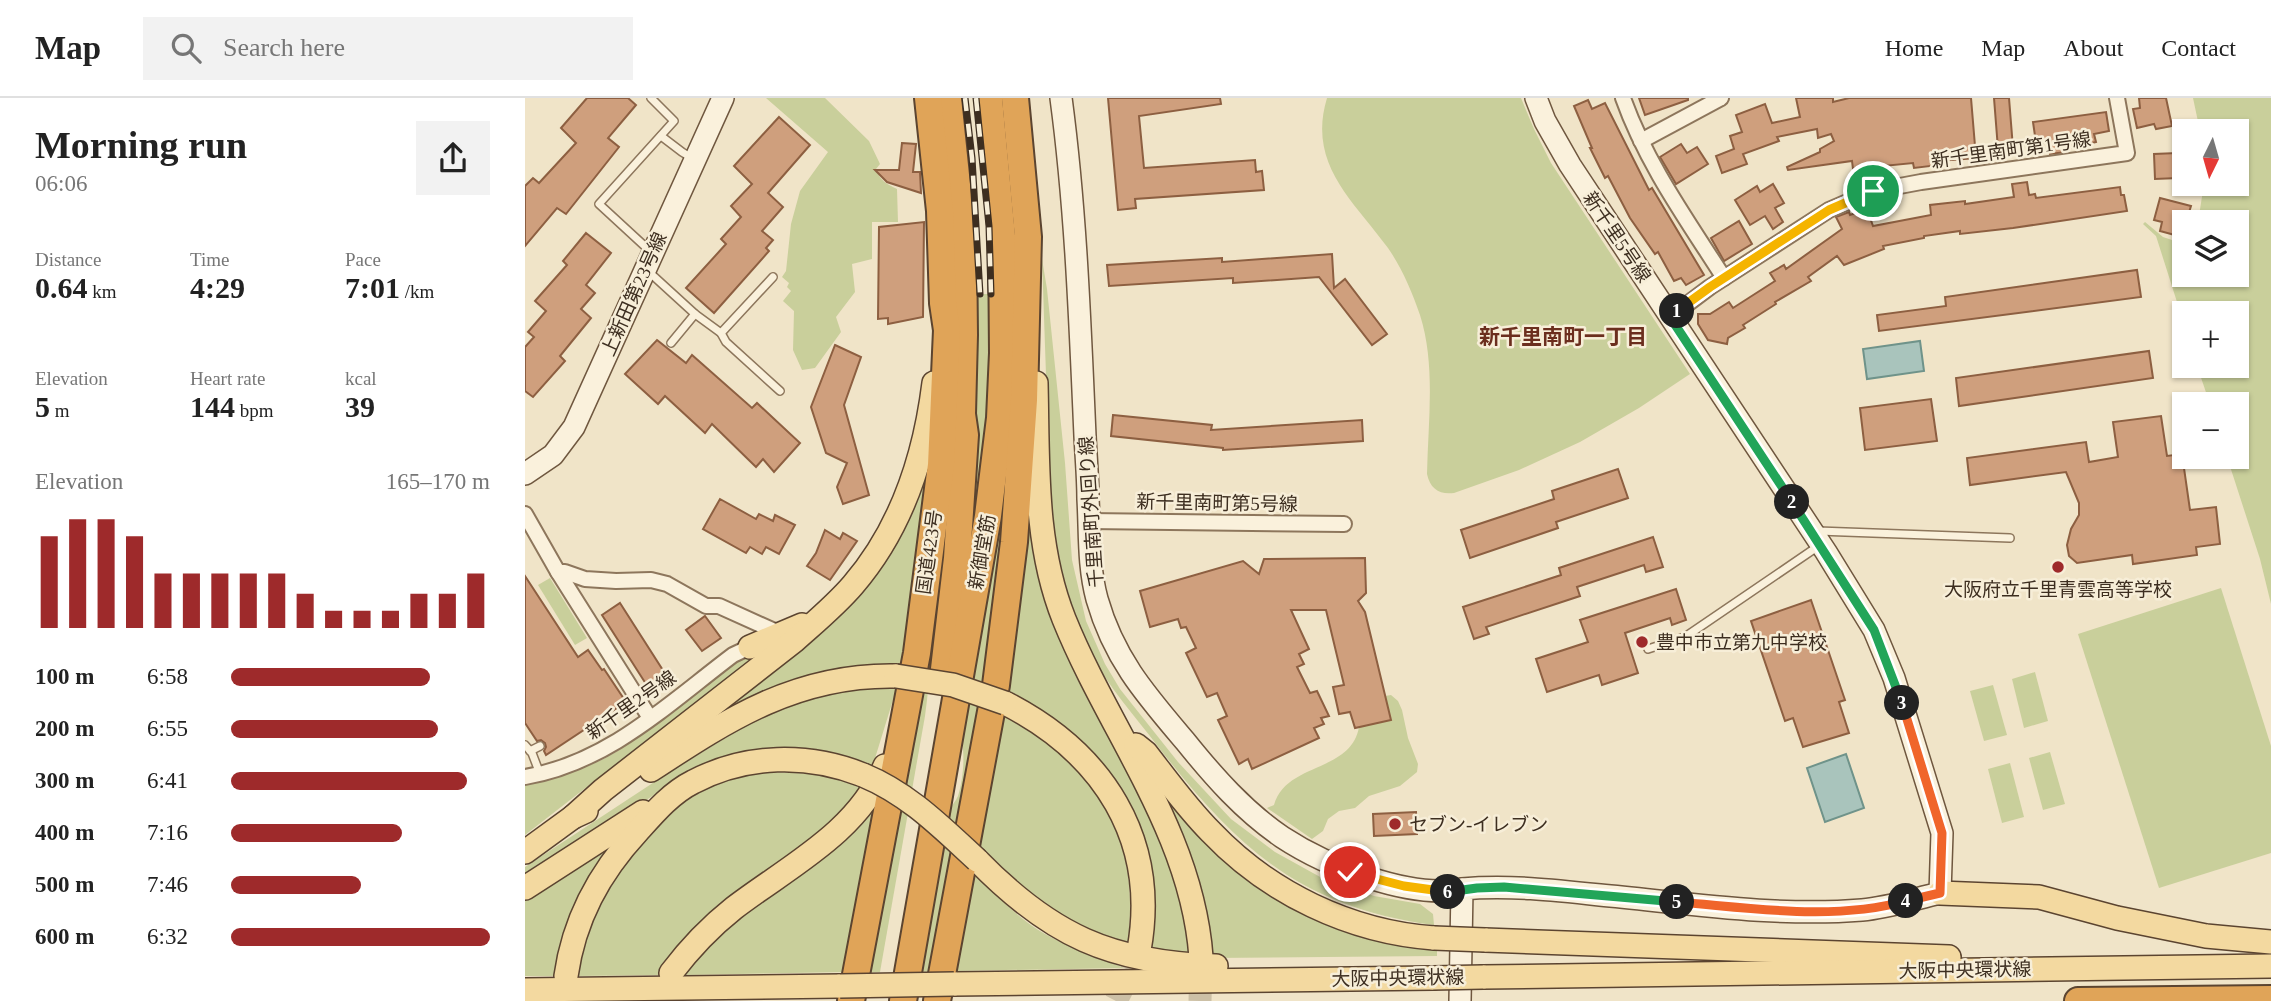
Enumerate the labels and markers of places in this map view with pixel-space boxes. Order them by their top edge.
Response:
pin [1843,161,1903,221]
pin: 1 [1659,294,1695,328]
pin: 2 [1775,484,1809,520]
marker: 大阪府立千里青雲高等学校 [2050,559,2066,575]
place label: 大阪府立千里青雲高等学校 [1944,579,2172,600]
place label: 豊中市立第九中学校 [1656,632,1827,653]
marker: 豊中市立第九中学校 [1634,634,1650,650]
pin: 3 [1885,686,1919,720]
place label: セブン-イレブン [1409,814,1548,835]
marker: セブン-イレブン [1387,816,1403,832]
pin [1320,842,1380,902]
pin: 6 [1431,874,1465,910]
pin: 5 [1659,884,1695,920]
pin: 4 [1889,884,1923,918]

